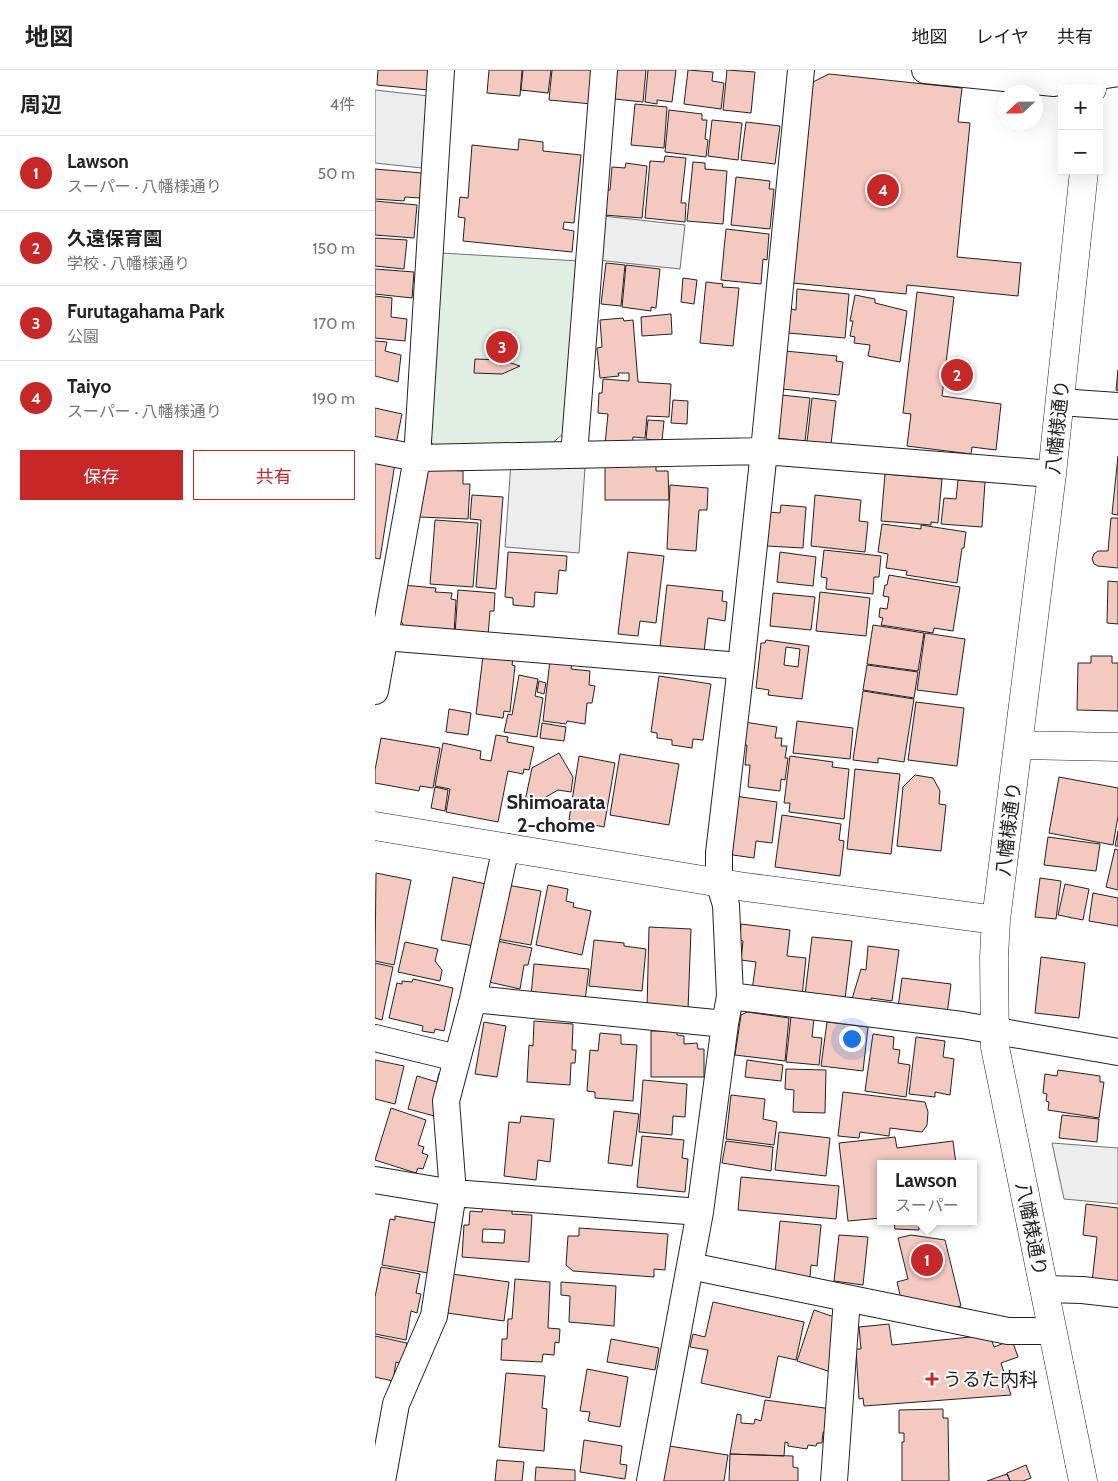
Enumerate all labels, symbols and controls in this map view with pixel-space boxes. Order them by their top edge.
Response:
text: 地図 [25,22,73,51]
text: 地図 [912,26,948,48]
text: レイヤ [976,26,1029,48]
text: 共有 [1057,26,1093,48]
north arrow [998,85,1043,130]
map controls [1058,85,1103,175]
button: + [1058,85,1103,130]
text: 周辺 [20,92,62,117]
text: 4件 [330,95,355,114]
button: − [1058,130,1103,175]
text: Lawson [67,150,129,173]
text: 1 [33,164,39,183]
text: 50 m [318,164,355,183]
pin: 4 [867,171,899,209]
text: スーパー · 八幡様通り [67,177,222,196]
text: 久遠保育園 [67,227,162,250]
text: 2 [32,239,40,258]
text: 150 m [312,239,355,258]
text: 学校 · 八幡様通り [67,254,190,273]
text: Furutagahama Park [67,300,225,323]
text: 3 [32,314,40,333]
text: 170 m [313,314,355,333]
text: 公園 [67,327,99,346]
pin: 3 [486,328,518,366]
pin: 2 [941,356,973,394]
text: Taiyo [67,375,111,398]
street label: 八幡様通り [1041,379,1074,476]
text: 4 [31,389,41,408]
text: 190 m [312,389,355,408]
text: スーパー · 八幡様通り [67,402,222,421]
button: 保存 [20,450,183,500]
button: 共有 [193,450,355,500]
street label: 八幡様通り [991,781,1026,878]
district label: Shimoarata 2-chome [506,790,606,837]
your location [839,1026,865,1052]
popup [877,1160,977,1225]
text: Lawson [895,1169,957,1192]
street label: 八幡様通り [1011,1180,1052,1278]
text: スーパー [895,1196,959,1215]
pin: 1 [911,1241,943,1279]
place label: うるた内科 [943,1368,1038,1391]
marker: うるた内科 [925,1372,939,1386]

